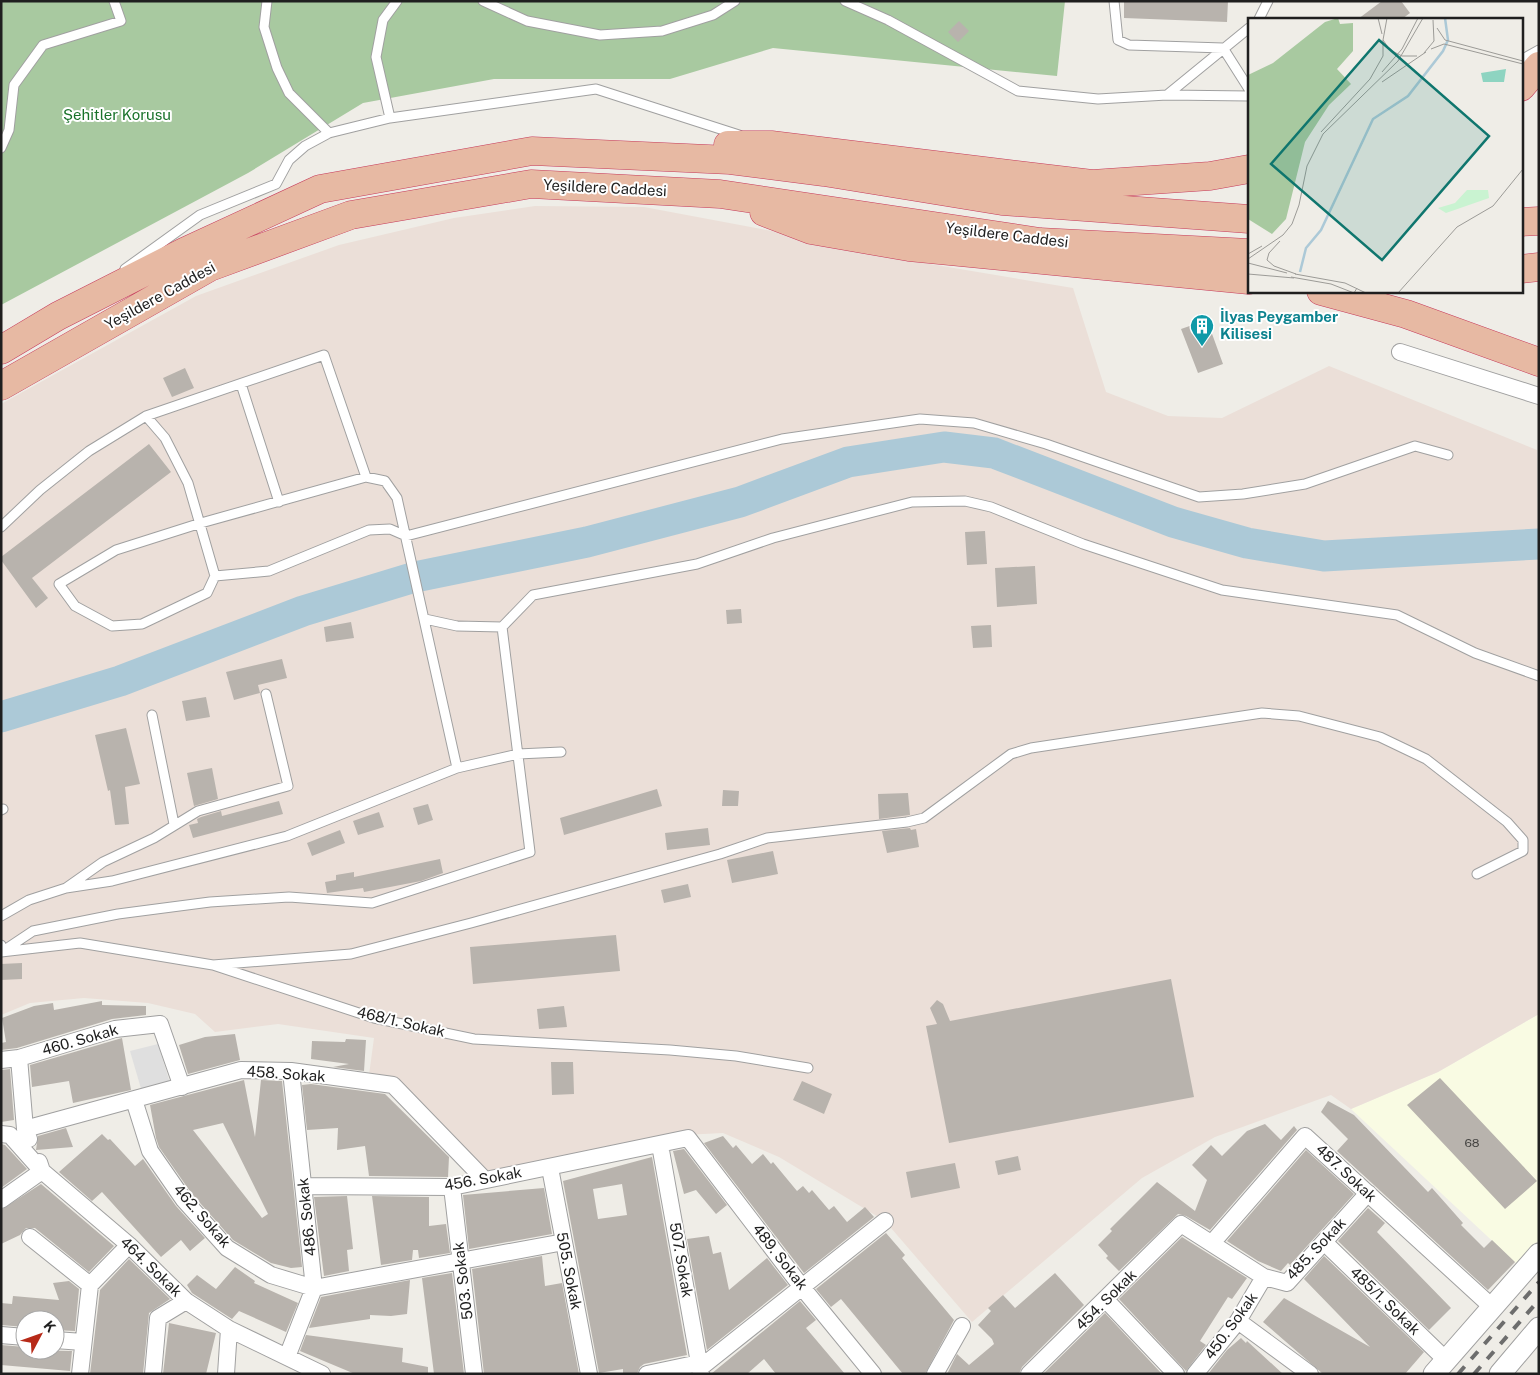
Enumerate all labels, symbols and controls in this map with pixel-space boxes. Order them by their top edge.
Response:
inset map [1248,18,1522,292]
park label: Şehitler Korusu [63,106,171,123]
street label: Yeşildere Caddesi [543,176,667,199]
street label: Yeşildere Caddesi [945,219,1069,250]
street label: Yeşildere Caddesi [102,258,218,333]
place label: İlyas Peygamber Kilisesi [1220,308,1338,342]
building icon: İlyas Peygamber Kilisesi [1189,313,1215,347]
street label: 468/1. Sokak [355,1003,447,1040]
street label: 460. Sokak [40,1021,120,1058]
street label: 458. Sokak [246,1062,326,1085]
house number: 68 [1464,1136,1480,1150]
street label: 487. Sokak [1313,1140,1380,1205]
street label: 456. Sokak [443,1163,523,1194]
street label: 486. Sokak [294,1177,319,1257]
street label: 462. Sokak [170,1181,234,1251]
street label: 485. Sokak [1282,1214,1349,1283]
street label: 489. Sokak [749,1220,811,1293]
street label: 507. Sokak [667,1221,696,1299]
street label: 505. Sokak [554,1231,585,1311]
street label: 464. Sokak [117,1233,186,1300]
street label: 503. Sokak [449,1241,476,1321]
street label: 485/1. Sokak [1347,1263,1424,1338]
street label: 454. Sokak [1072,1266,1139,1333]
street label: 450. Sokak [1201,1289,1261,1362]
north arrow [15,1310,65,1360]
text: K [40,1317,59,1336]

